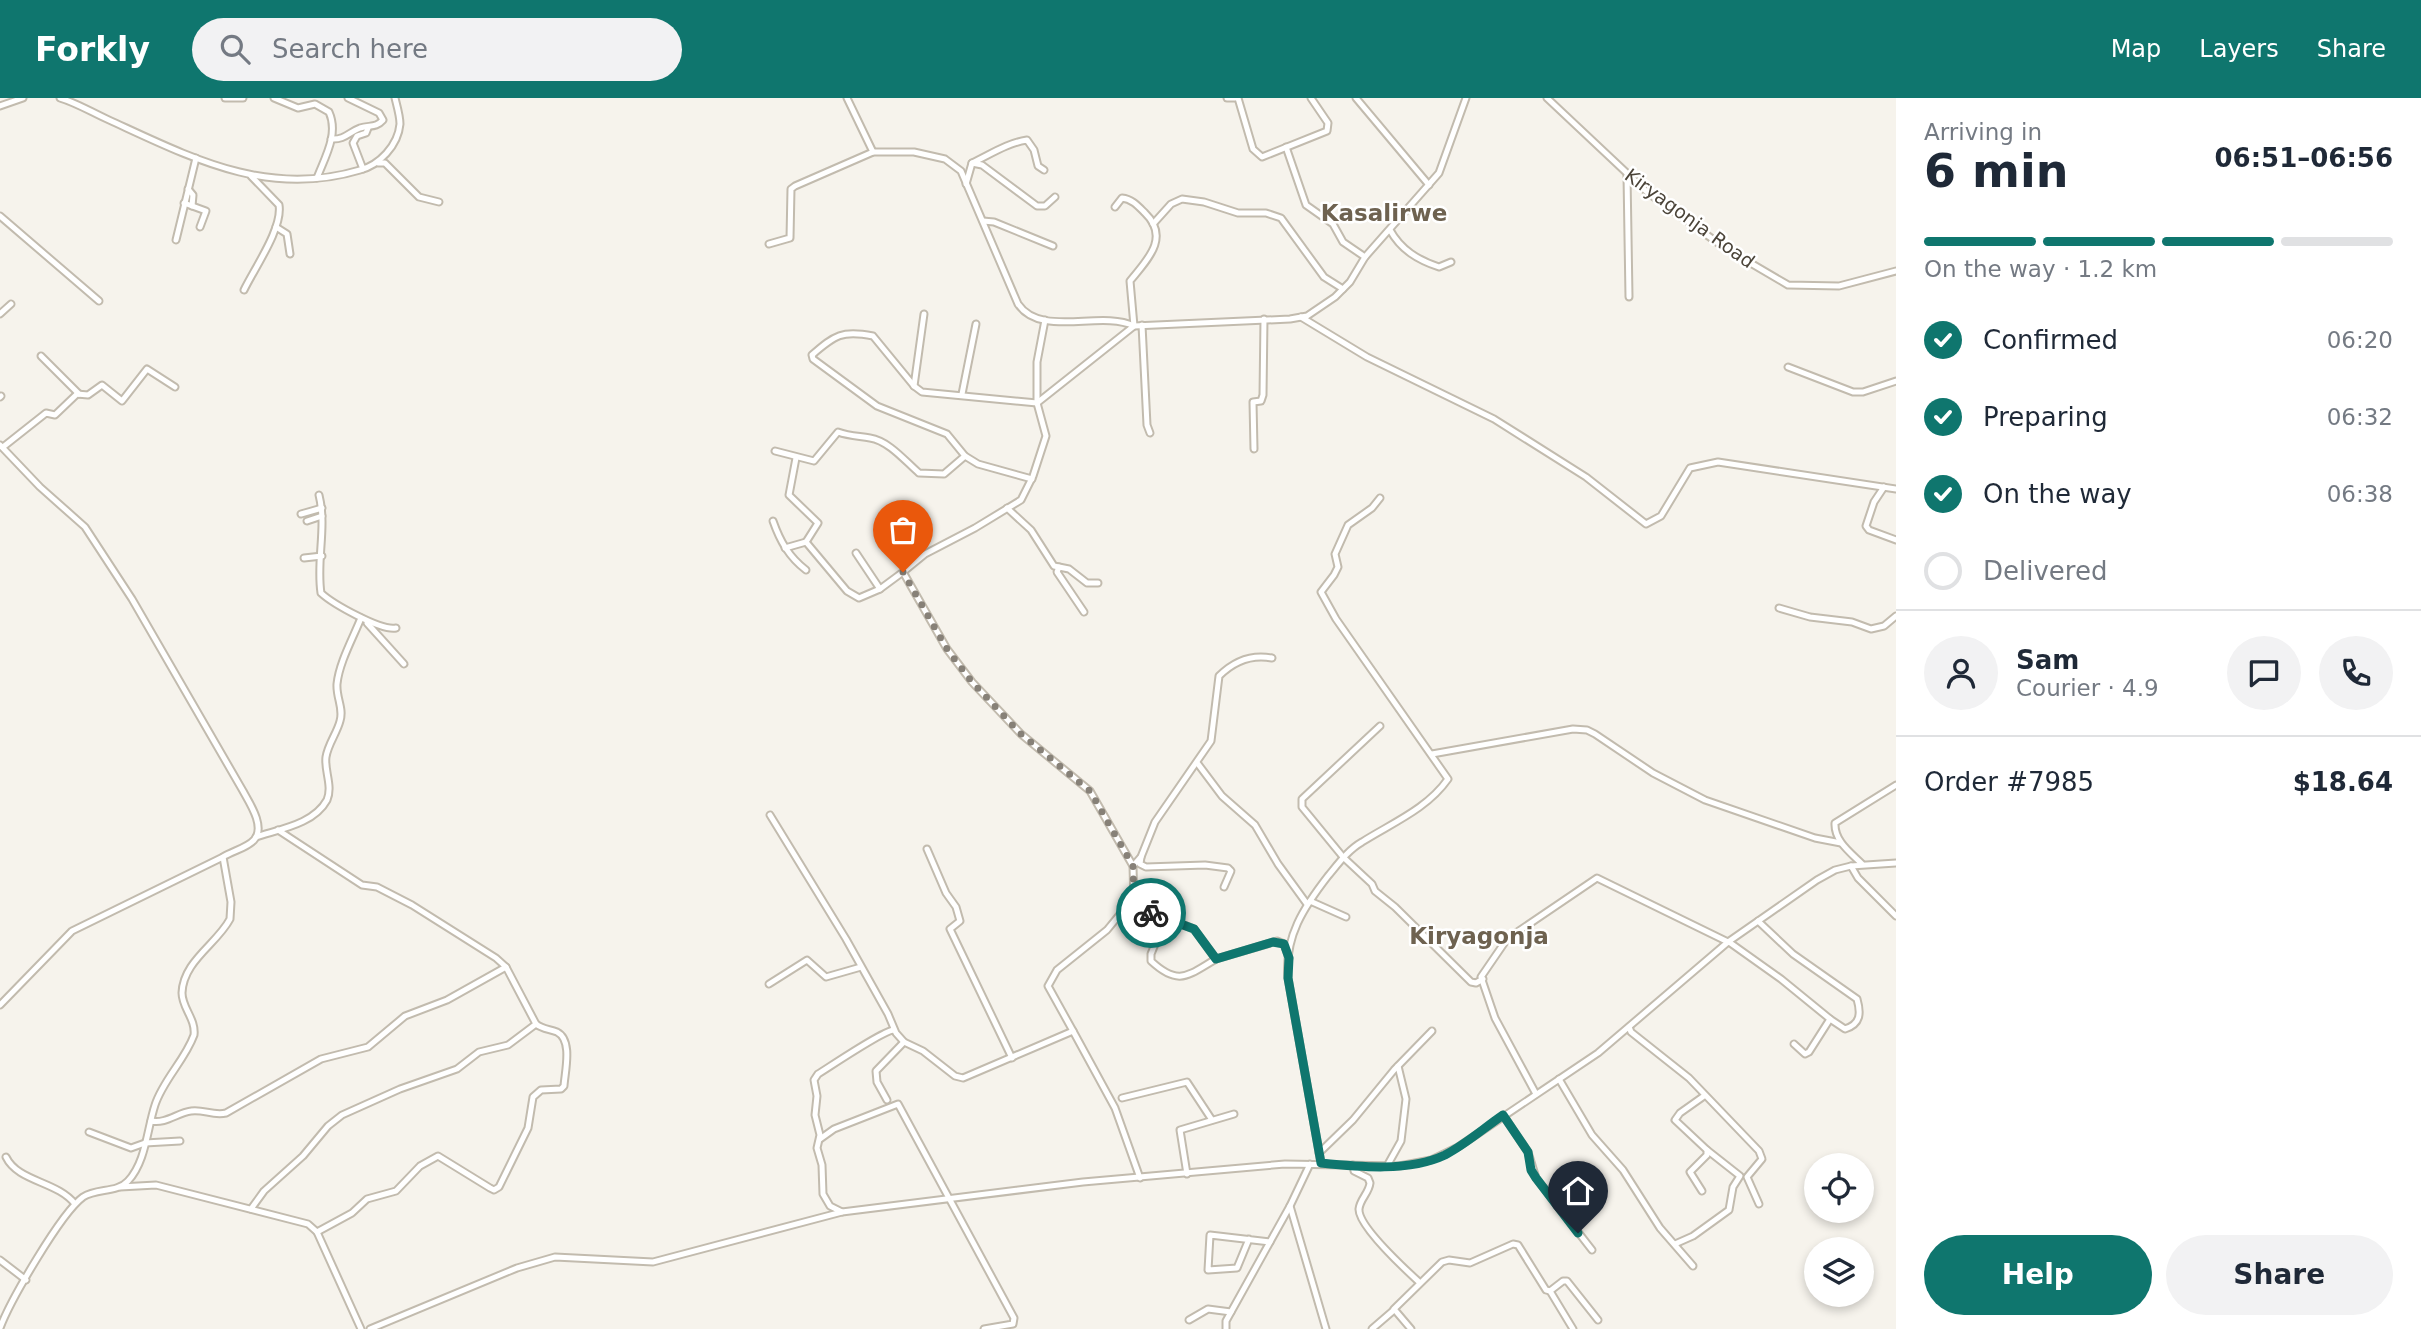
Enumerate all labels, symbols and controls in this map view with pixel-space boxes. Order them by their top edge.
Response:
search box [192,18,682,81]
text: Forkly [35,30,150,69]
icon: search [216,30,254,68]
text: Search here [272,34,428,64]
text: Map [2111,35,2161,63]
text: Layers [2199,35,2279,63]
text: Share [2317,35,2386,63]
text: Arriving in [1924,119,2042,145]
text: 06:51–06:56 [2214,143,2393,173]
text: 6 min [1924,144,2068,198]
street label: Kiryagonja Road [1621,164,1759,272]
district label: Kasalirwe [1321,200,1447,226]
text: On the way · 1.2 km [1924,256,2157,282]
icon: check [1924,321,1962,359]
text: Confirmed [1983,325,2118,355]
text: 06:20 [2327,327,2393,353]
icon: check [1924,398,1962,436]
text: Preparing [1983,402,2108,432]
text: 06:32 [2327,404,2393,430]
icon: check [1924,475,1962,513]
text: On the way [1983,479,2132,509]
text: 06:38 [2327,481,2393,507]
pin [873,500,933,572]
icon: bag [884,511,922,549]
text: Delivered [1983,556,2107,586]
button: person [1924,636,1998,710]
button: chat [2227,636,2301,710]
button: phone [2319,636,2393,710]
text: Sam [2016,645,2079,675]
text: Courier · 4.9 [2016,675,2159,701]
text: Order #7985 [1924,767,2094,797]
text: $18.64 [2293,767,2393,797]
courier [1116,878,1186,948]
icon: bike [1132,894,1170,932]
district label: Kiryagonja [1409,923,1549,949]
map controls [1804,1153,1874,1307]
button: locate [1804,1153,1874,1223]
pin [1548,1161,1608,1233]
icon: home [1559,1172,1597,1210]
button: Help [1924,1235,2152,1315]
button: Share [2166,1235,2393,1315]
button: layers [1804,1237,1874,1307]

